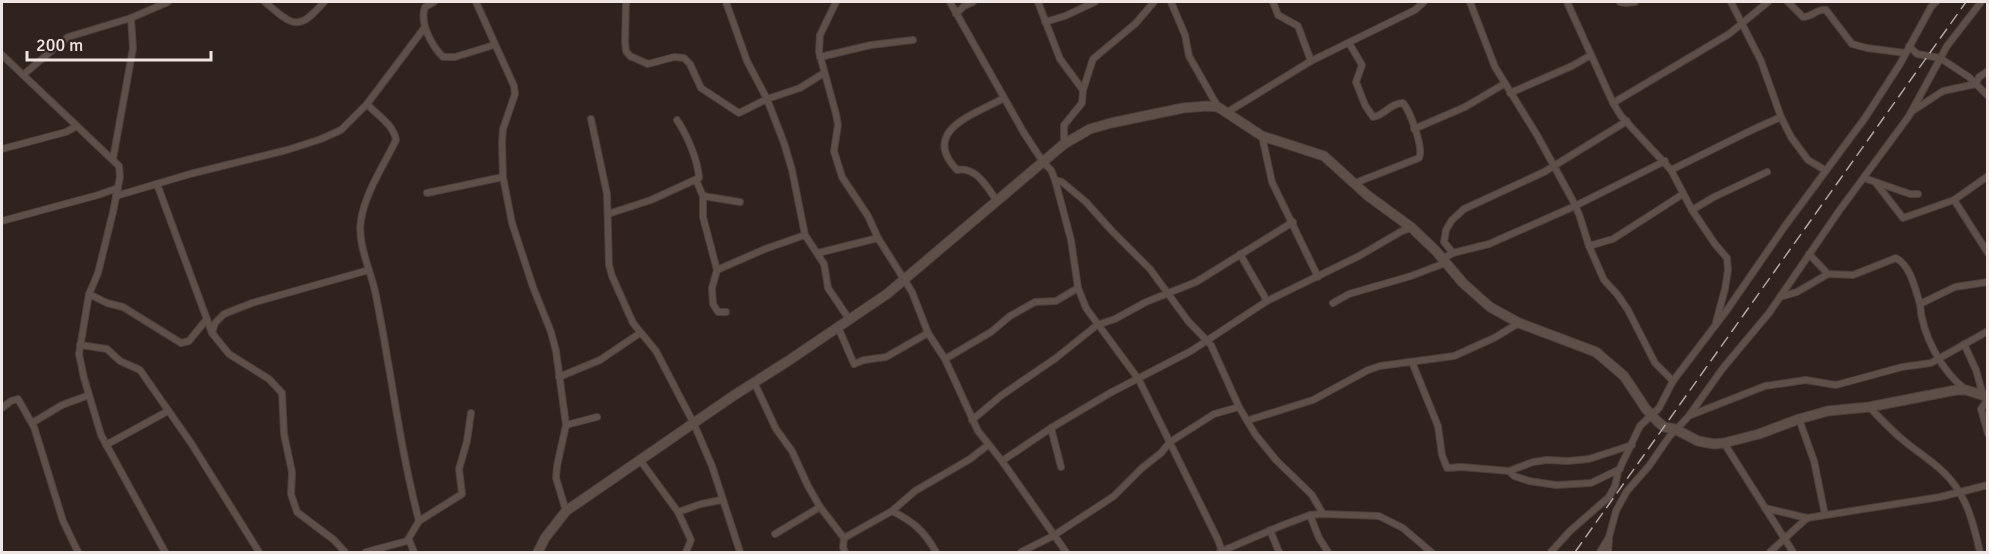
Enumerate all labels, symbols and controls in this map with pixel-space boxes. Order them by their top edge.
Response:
scale bar [27,24,212,62]
text: 200 m [36,34,83,56]

